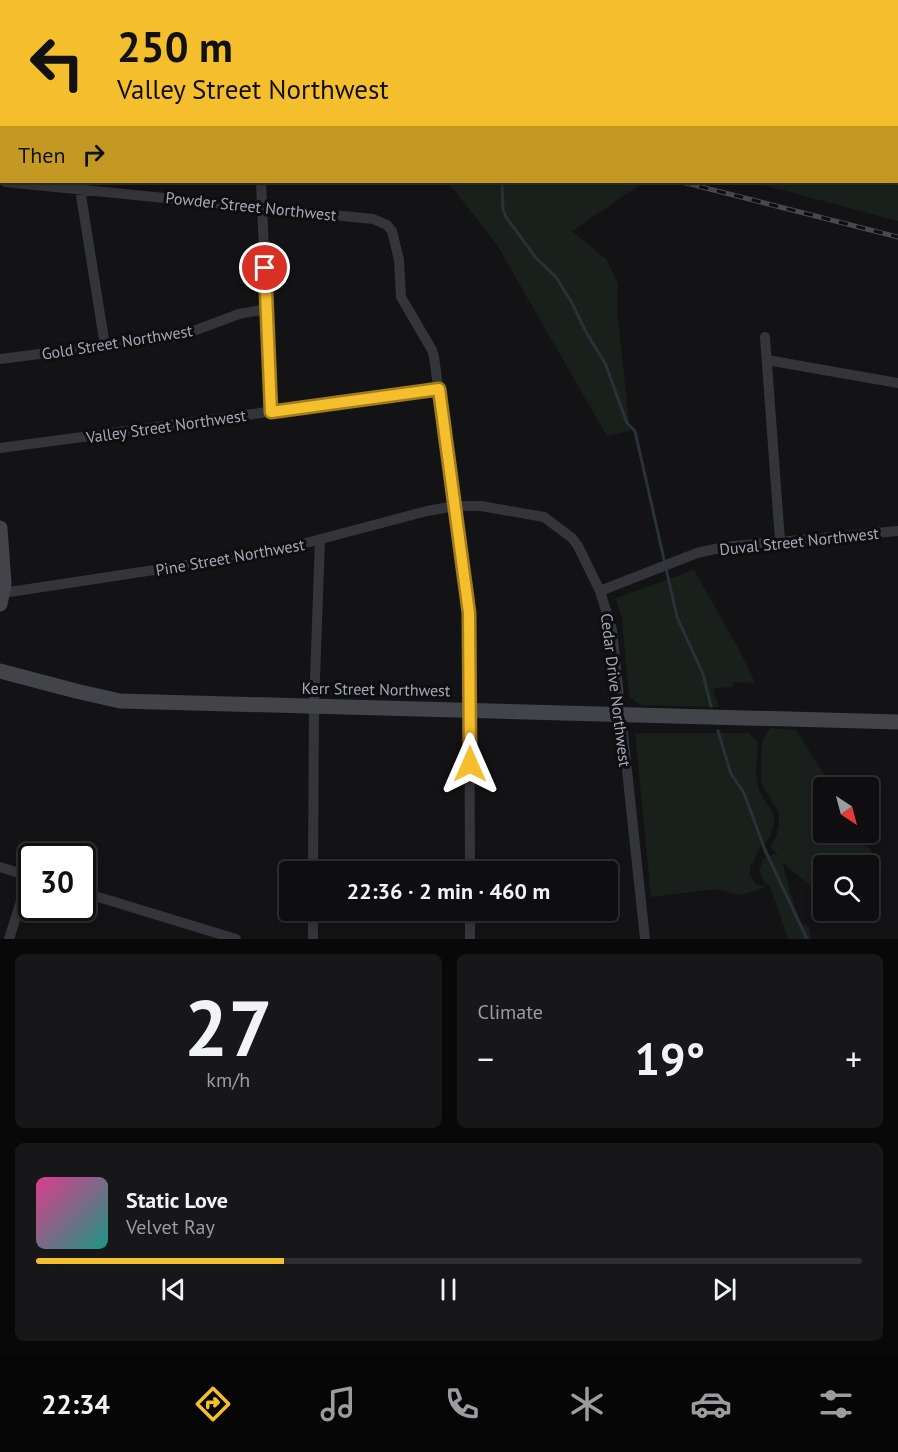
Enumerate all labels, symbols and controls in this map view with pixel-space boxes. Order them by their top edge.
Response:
text: 250 m [117,19,233,74]
icon: left [18,24,96,102]
text: Valley Street Northwest [117,72,389,106]
icon: right [77,138,110,171]
text: Then [18,141,65,169]
street label: Powder Street Northwest [165,187,338,225]
pin [239,242,290,293]
icon: arrive [248,251,281,284]
street label: Gold Street Northwest [40,320,194,364]
street label: Valley Street Northwest [84,405,248,447]
street label: Duval Street Northwest [718,523,880,559]
street label: Pine Street Northwest [154,534,307,580]
street label: Cedar Drive Northwest [597,612,635,768]
street label: Kerr Street Northwest [301,678,451,700]
position arrow [438,732,502,796]
north arrow [813,777,879,843]
map controls [813,777,879,921]
speed limit sign: 30 [18,843,96,921]
button: search [813,855,879,921]
text: 22:36 · 2 min · 460 m [347,877,550,905]
text: 27 [184,977,272,1078]
text: Climate [478,999,543,1025]
text: 19° [634,1029,705,1087]
text: − [478,1037,494,1080]
text: + [845,1037,862,1080]
text: km/h [206,1067,250,1093]
text: Static Love [126,1186,228,1214]
text: Velvet Ray [126,1214,215,1240]
icon: previous [157,1273,190,1306]
icon: pause [432,1273,465,1306]
icon: next [708,1273,741,1306]
icon: directions [192,1383,234,1425]
icon: music [317,1383,359,1425]
icon: phone [441,1383,483,1425]
icon: climate [566,1383,608,1425]
icon: car [690,1383,732,1425]
icon: filters [815,1383,857,1425]
text: 22:34 [41,1387,110,1421]

